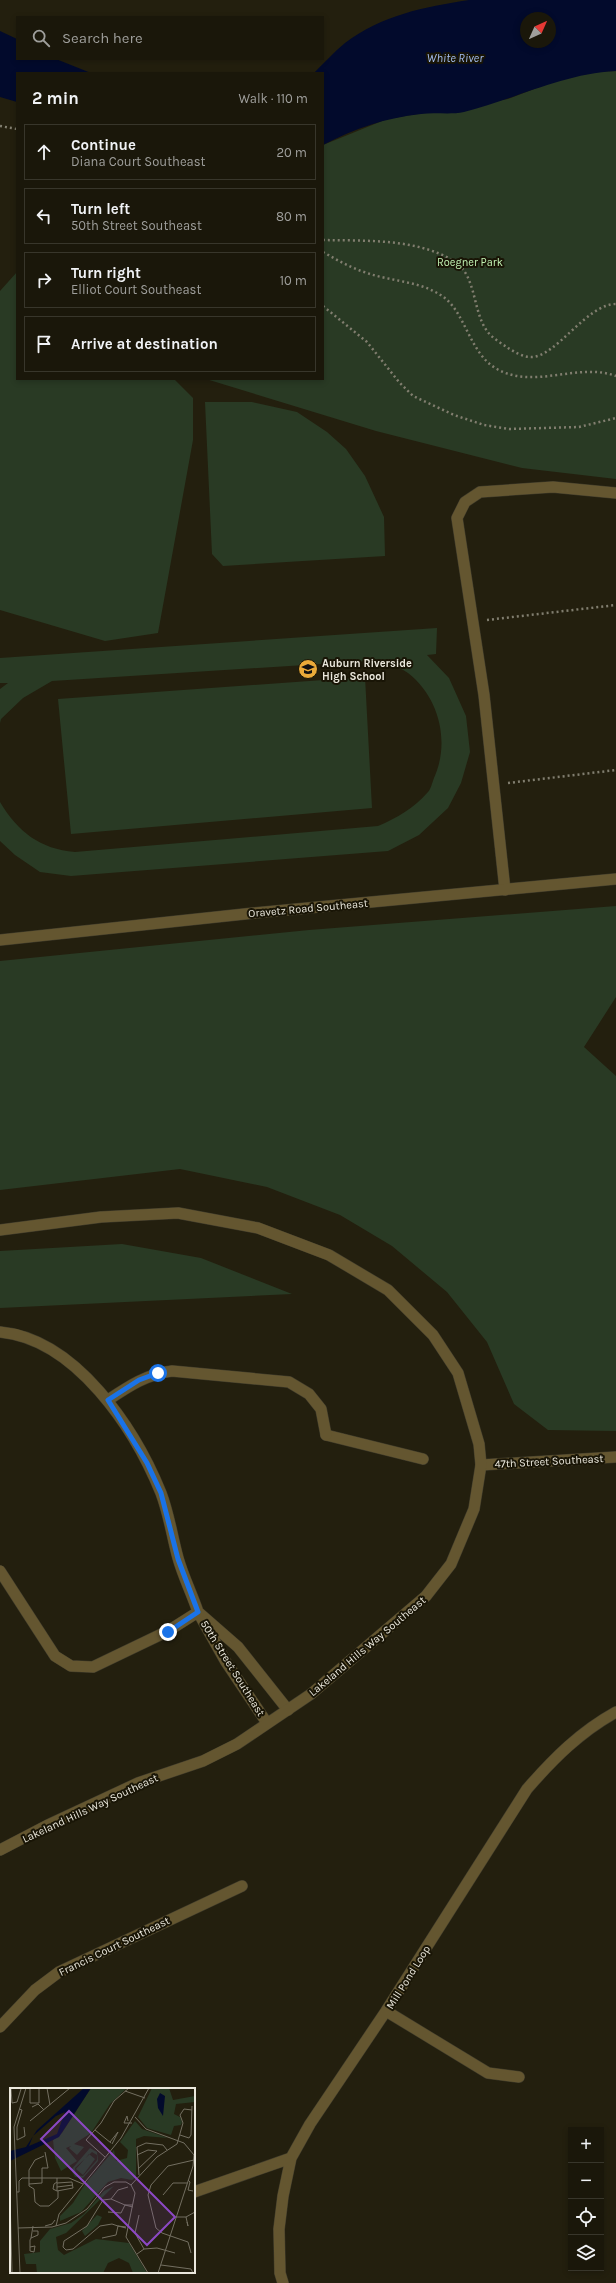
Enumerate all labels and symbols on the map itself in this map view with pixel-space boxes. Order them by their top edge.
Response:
north arrow [520,12,556,48]
water label: White River [427,51,484,65]
park label: Roegner Park [437,256,503,269]
place label: Auburn Riverside High School [322,657,412,683]
school or university icon: Auburn Riverside High School [297,658,319,680]
street label: Oravetz Road Southeast [248,897,368,920]
route start [149,1364,167,1382]
street label: 47th Street Southeast [494,1452,604,1471]
street label: Lakeland Hills Way Southeast [306,1594,428,1699]
street label: 50th Street Southeast [198,1618,267,1719]
route end [159,1623,177,1641]
street label: Lakeland Hills Way Southeast [20,1771,160,1846]
street label: Francis Court Southeast [57,1914,172,1979]
street label: Mill Pond Loop [384,1943,433,2012]
inset map [10,2088,195,2273]

